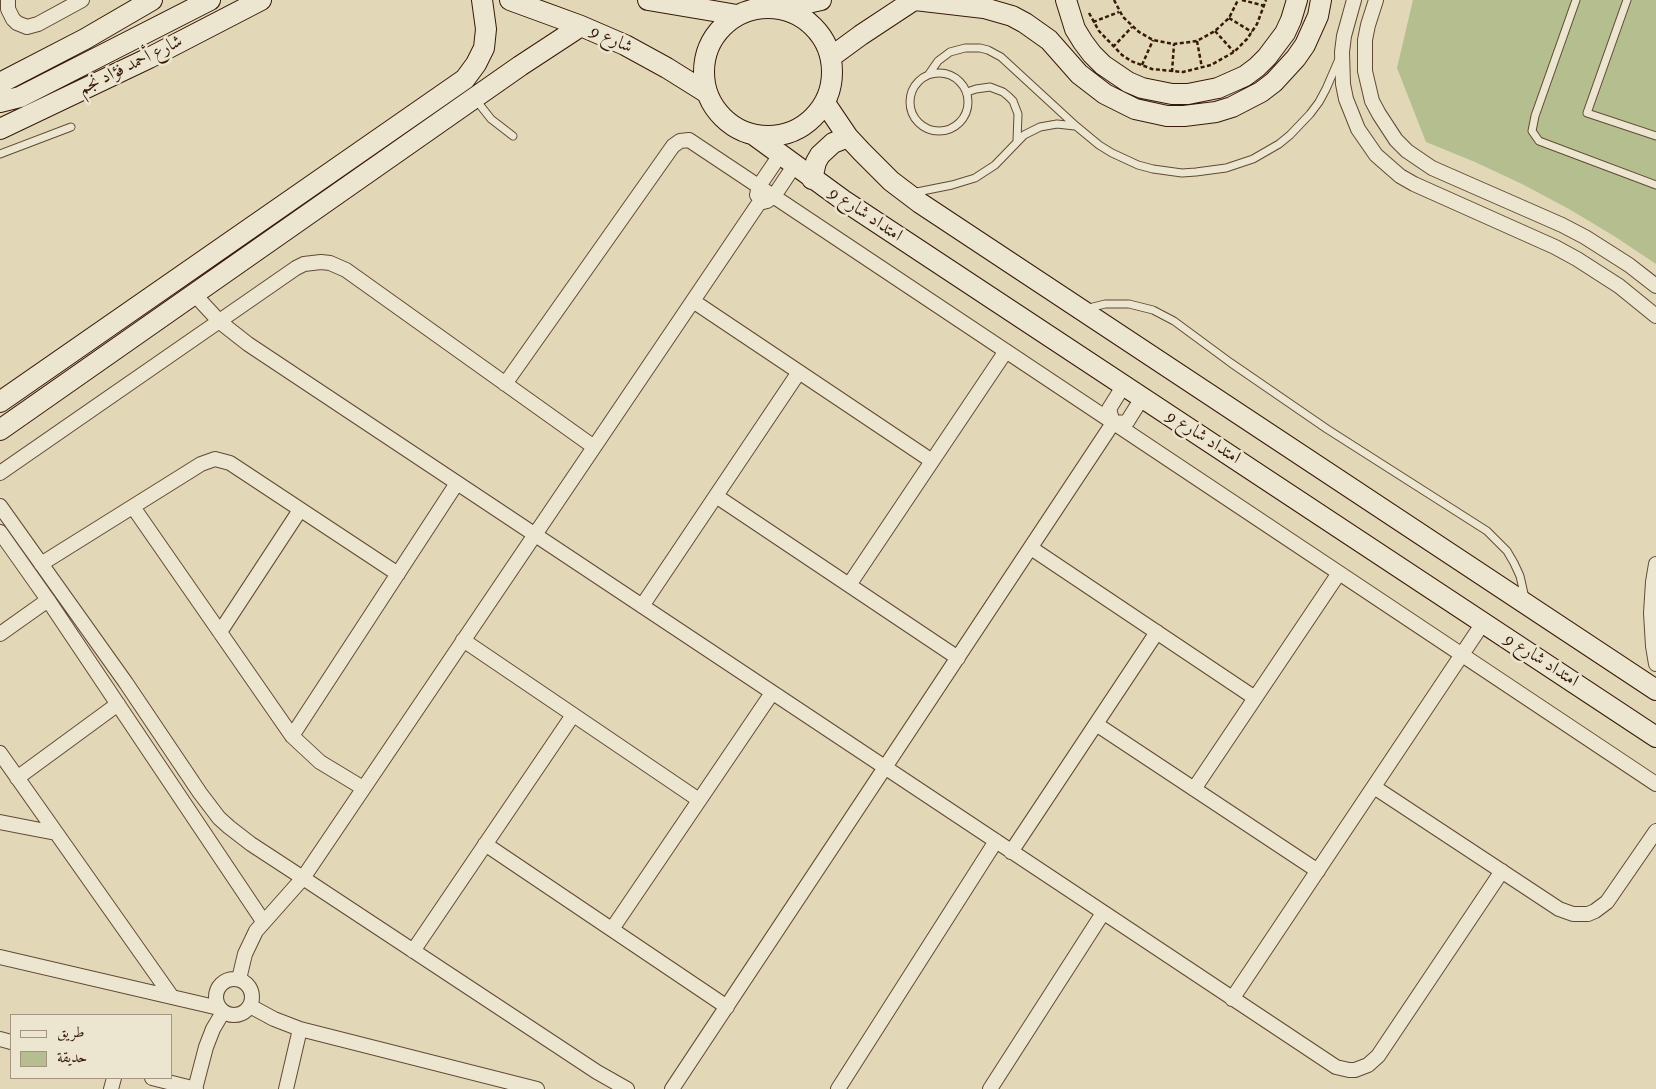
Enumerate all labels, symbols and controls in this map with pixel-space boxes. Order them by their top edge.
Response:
street label: شارع 9 [586,21,636,59]
street label: شارع أحمد فؤاد نجم [75,31,187,101]
street label: امتداد شارع 9 [824,183,906,247]
street label: امتداد شارع 9 [1162,406,1244,470]
street label: امتداد شارع 9 [1500,629,1582,693]
legend [10,1014,172,1079]
text: طريق [57,1023,84,1042]
text: حديقة [57,1048,87,1067]

